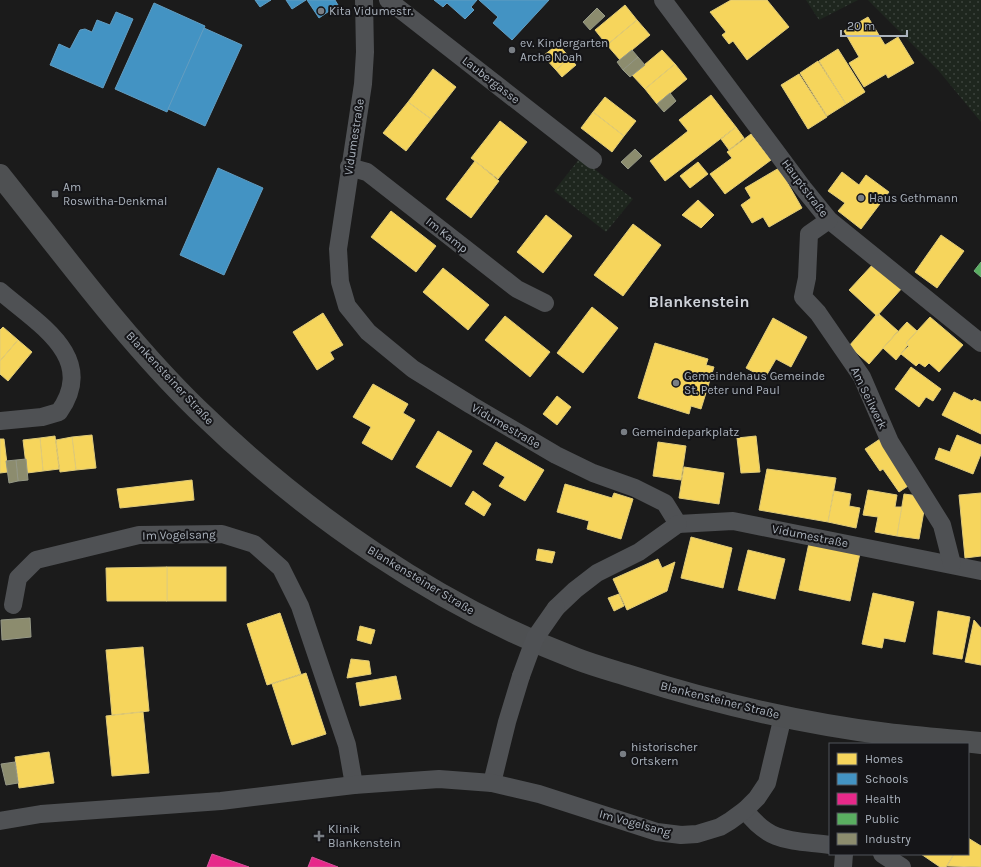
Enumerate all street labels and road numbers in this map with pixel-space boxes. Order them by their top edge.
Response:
street label: Laubergasse [459,53,523,107]
street label: Vidumestraße [341,98,367,176]
street label: Hauptstraße [779,156,831,220]
street label: Im Kamp [423,214,471,256]
street label: Blankensteiner Straße [123,329,217,427]
street label: Am Seilwerk [848,365,890,432]
street label: Vidumestraße [469,401,543,451]
street label: Vidumestraße [771,522,849,550]
street label: Im Vogelsang [142,527,216,543]
street label: Blankensteiner Straße [365,543,477,617]
street label: Blankensteiner Straße [659,678,781,722]
street label: Im Vogelsang [598,807,673,839]

